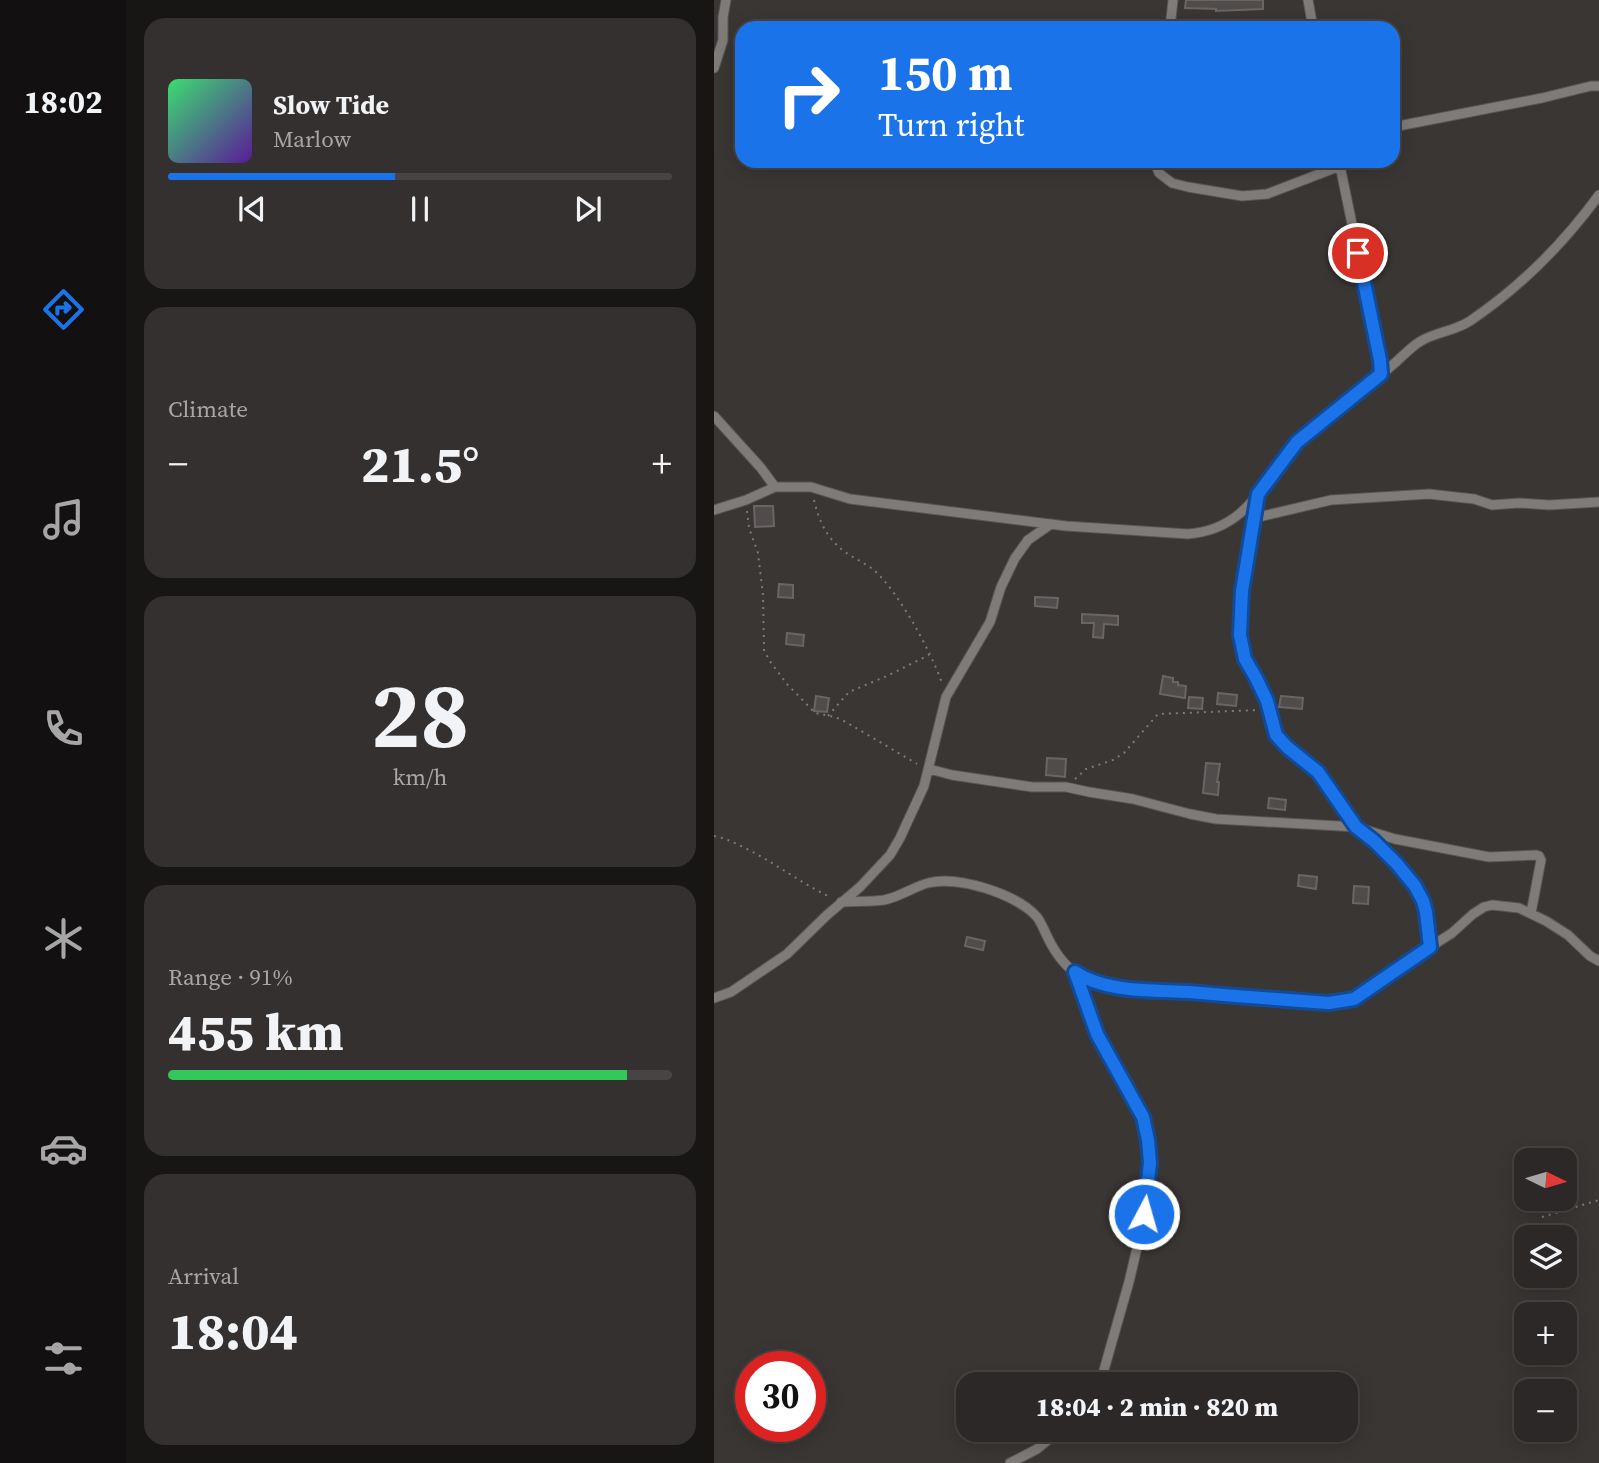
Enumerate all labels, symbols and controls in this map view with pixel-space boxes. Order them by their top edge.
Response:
text: 150 m [878,39,1013,106]
icon: right [763,49,854,140]
text: 18:02 [24,80,102,124]
text: Slow Tide [273,87,389,123]
text: Turn right [878,103,1024,147]
text: Marlow [273,123,351,155]
icon: previous [233,190,271,228]
icon: pause [401,190,439,228]
icon: next [569,190,607,228]
pin [1328,223,1388,283]
icon: arrive [1339,234,1377,272]
icon: directions [39,285,88,334]
text: Climate [168,393,248,425]
text: 21.5° [361,428,479,499]
text: − [168,438,188,490]
text: + [652,438,672,490]
icon: music [39,495,88,544]
text: 28 [371,653,469,777]
icon: phone [39,704,88,753]
text: km/h [393,761,447,793]
icon: climate [39,914,88,963]
text: Range · 91% [168,961,293,993]
text: 455 km [168,996,344,1067]
icon: car [39,1124,88,1173]
north arrow [1514,1148,1577,1211]
map controls [1514,1148,1577,1442]
position arrow [1107,1177,1181,1251]
button: layers [1514,1225,1577,1288]
text: Arrival [168,1260,239,1292]
text: 18:04 [168,1295,298,1366]
button: + [1514,1302,1577,1365]
icon: filters [39,1334,88,1383]
speed limit sign: 30 [735,1351,826,1442]
button: − [1514,1379,1577,1442]
text: 18:04 · 2 min · 820 m [1036,1389,1278,1425]

